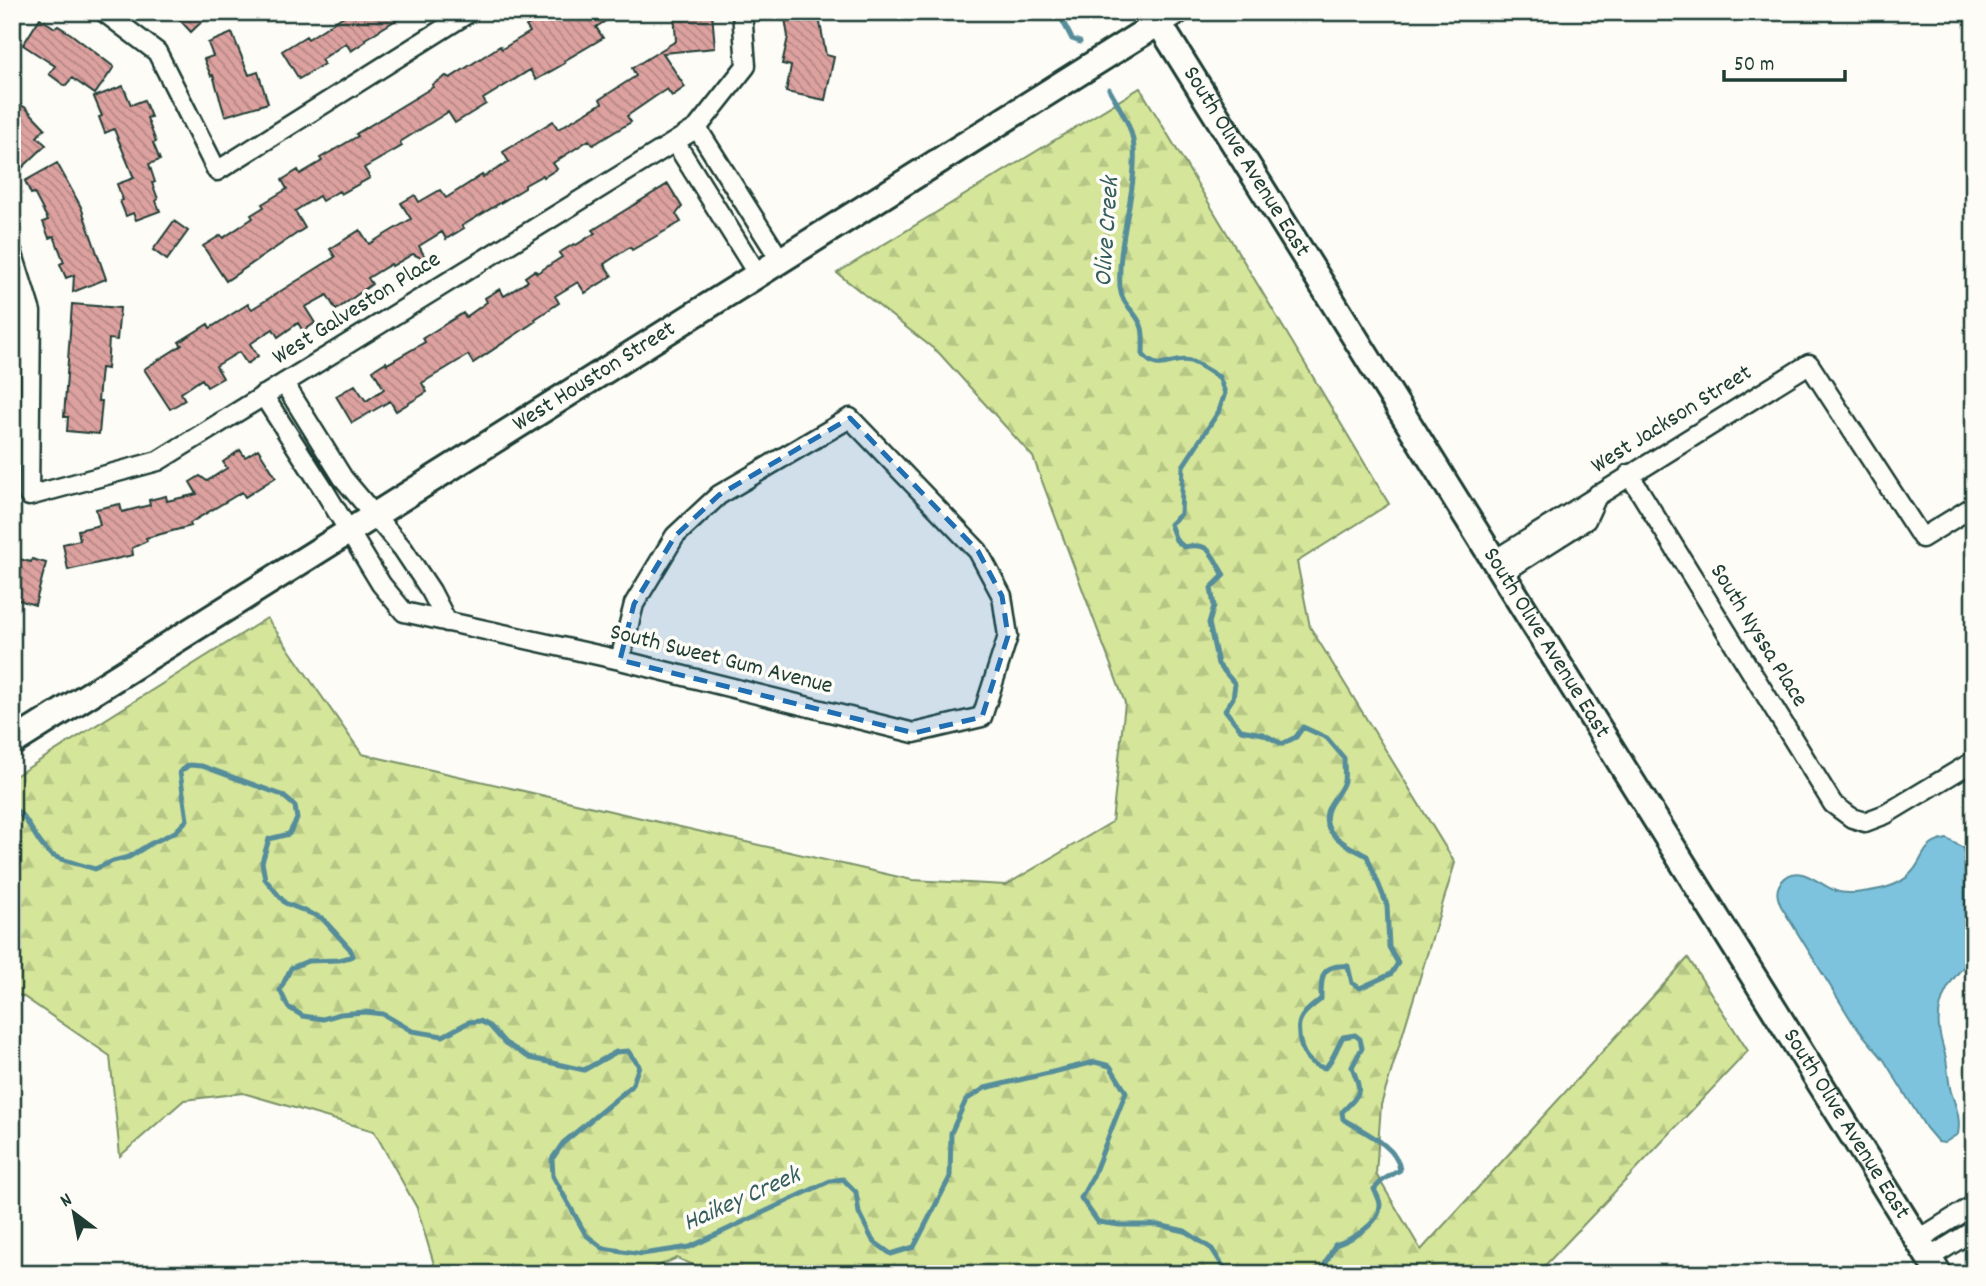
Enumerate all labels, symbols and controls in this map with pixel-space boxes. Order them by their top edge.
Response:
scale bar [1724,38,1844,82]
text: 50 m [1734,51,1774,81]
street label: South Olive Avenue East [1173,60,1318,264]
water label: Olive Creek [1086,173,1130,288]
street label: West Galveston Place [266,244,448,374]
street label: West Houston Street [507,313,683,441]
street label: West Jackson Street [1585,357,1759,483]
street label: South Olive Avenue East [1473,541,1618,745]
street label: South Nyssa Place [1700,558,1816,714]
street label: South Sweet Gum Avenue [606,616,836,704]
street label: South Olive Avenue East [1773,1022,1918,1227]
water label: Haikey Creek [677,1157,809,1242]
north arrow [38,1178,108,1248]
text: N [56,1188,78,1215]

